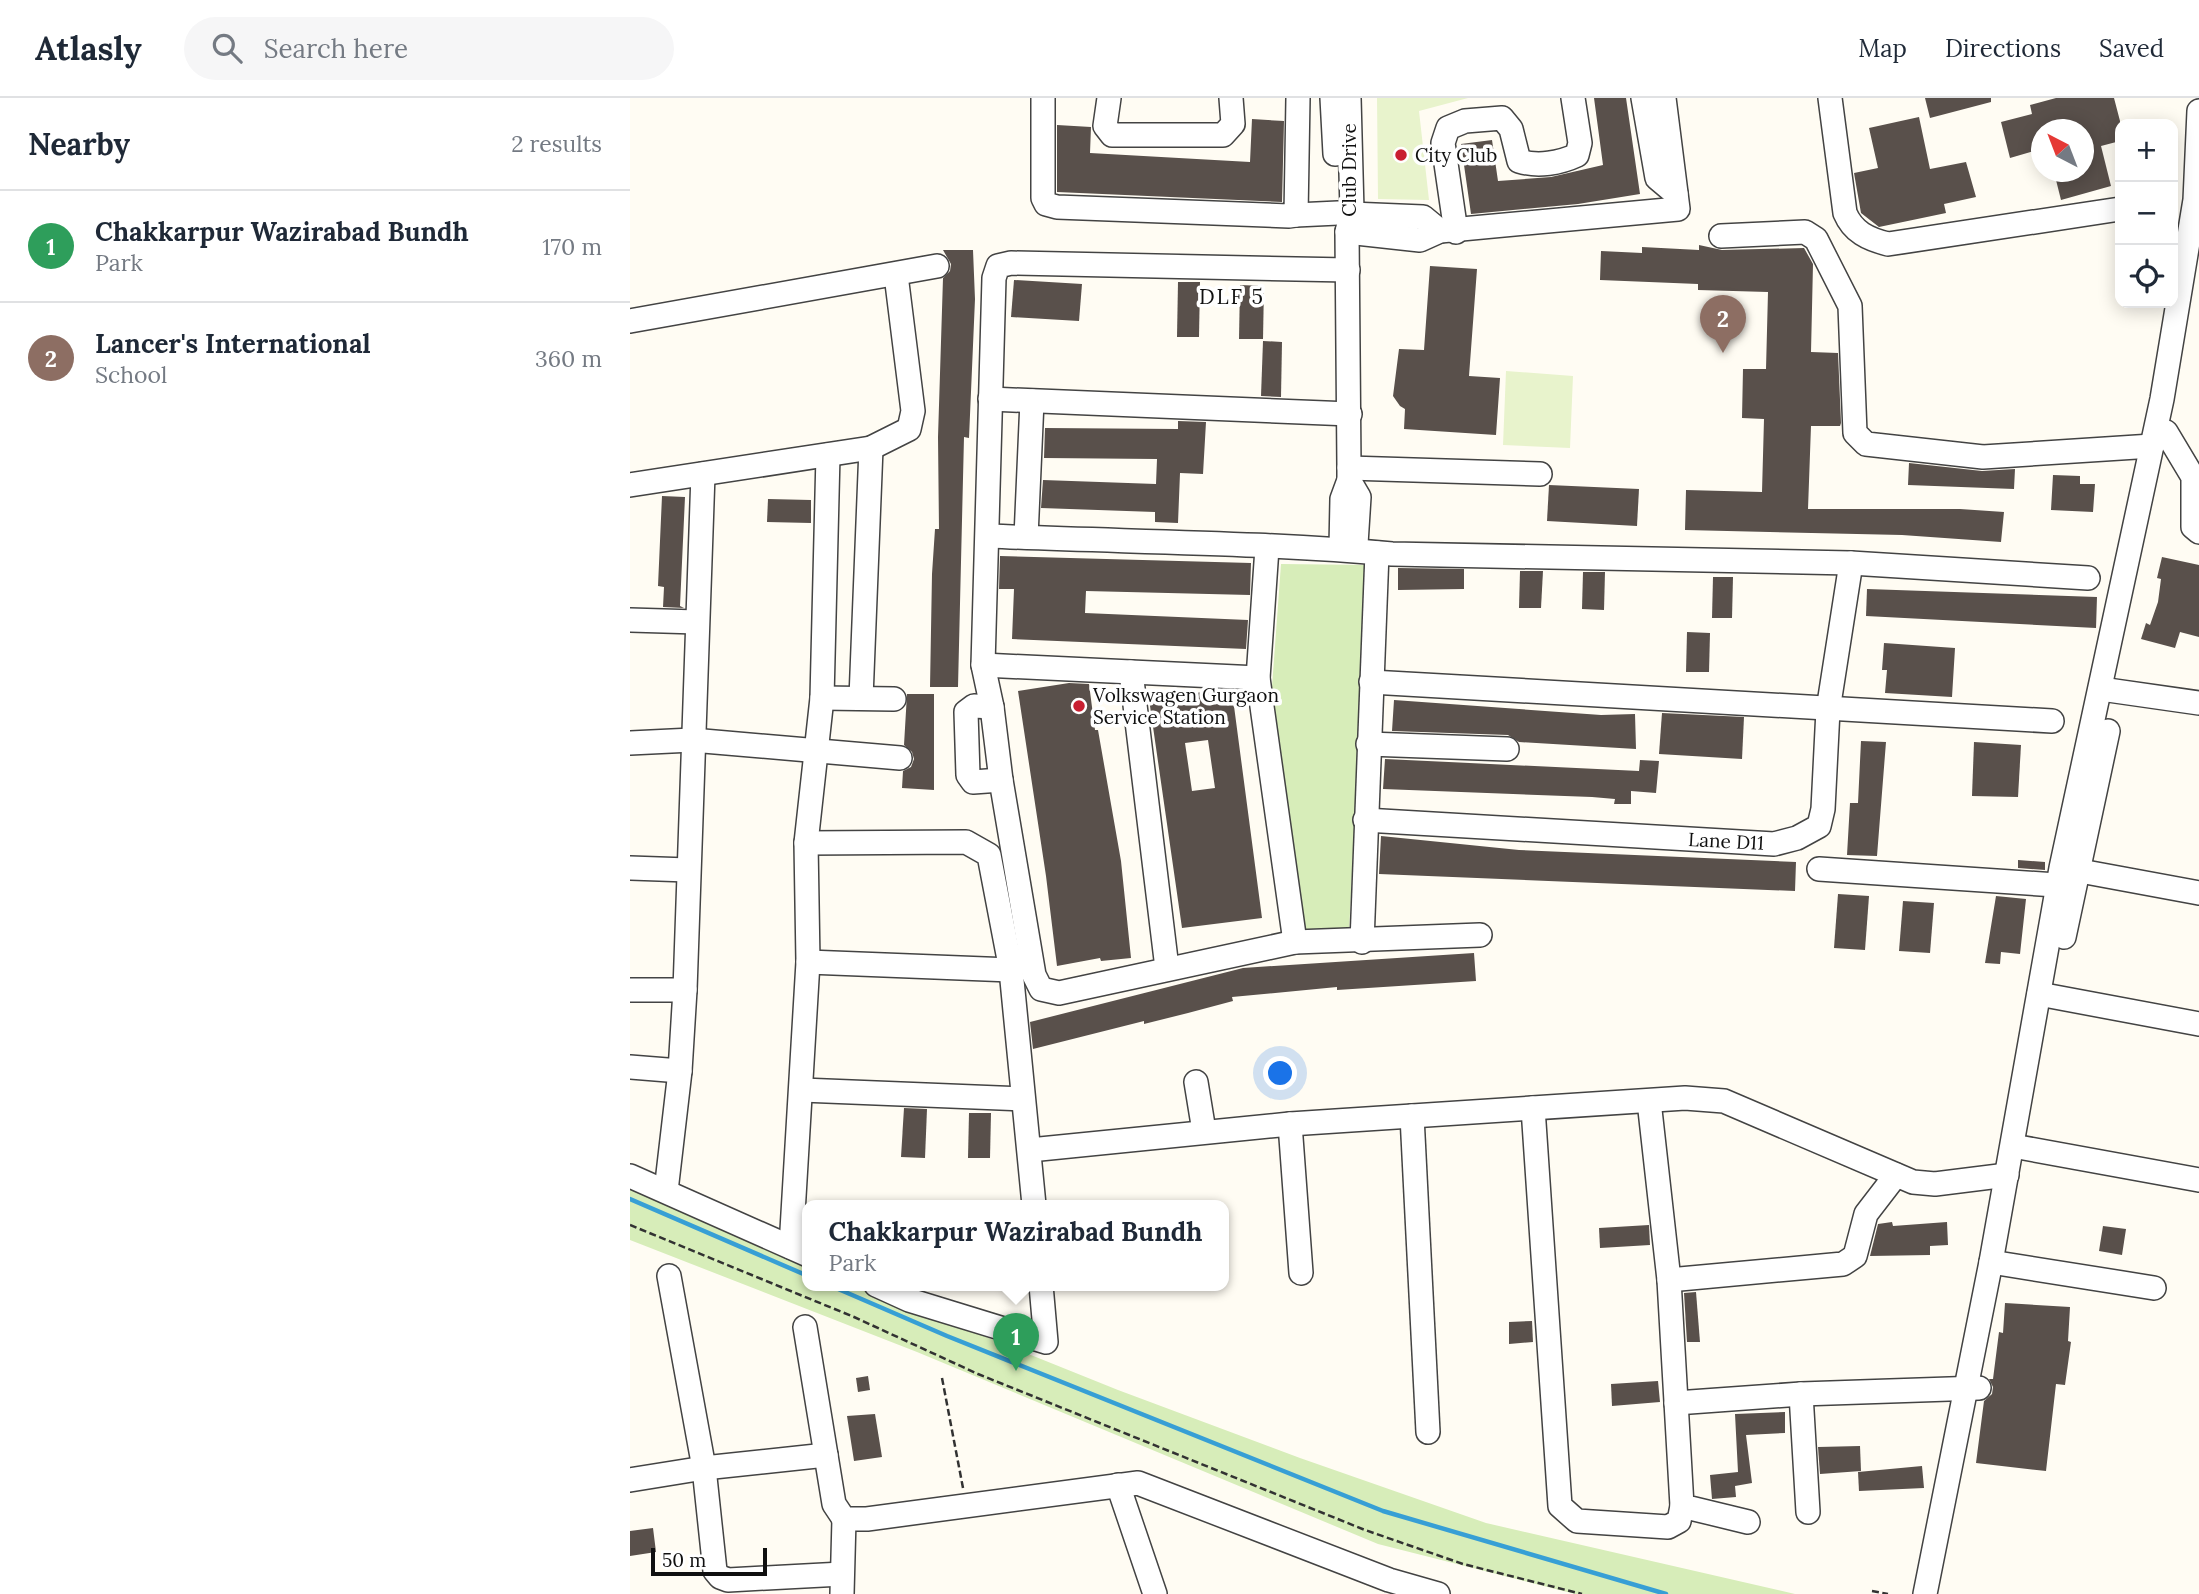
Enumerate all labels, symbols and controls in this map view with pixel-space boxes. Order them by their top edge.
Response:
search box [184,17,674,80]
text: Atlasly [35,27,142,69]
icon: search [208,29,246,67]
text: Search here [264,32,408,65]
text: Map [1858,33,1907,64]
text: Directions [1945,33,2061,64]
text: Saved [2099,33,2164,64]
north arrow [2031,119,2094,182]
map controls [2115,119,2178,308]
button: + [2115,119,2178,182]
street label: Club Drive [1337,123,1361,217]
text: Nearby [28,125,130,163]
text: 2 results [511,129,602,158]
place label: City Club [1415,143,1497,167]
marker: City Club [1393,147,1409,163]
button: − [2115,182,2178,245]
text: Chakkarpur Wazirabad Bundh [95,215,469,248]
text: 1 [46,232,56,261]
text: 170 m [542,232,602,261]
button: locate [2115,245,2178,308]
text: Park [95,248,143,277]
district label: DLF 5 [1199,283,1265,310]
pin: 2 [1700,295,1746,353]
text: Lancer's International [95,327,371,360]
text: 2 [45,344,57,373]
text: 360 m [535,344,602,373]
text: School [95,360,167,389]
place label: Volkswagen Gurgaon Service Station [1092,683,1279,729]
marker: Volkswagen Gurgaon Service Station [1071,698,1087,714]
street label: Lane D11 [1687,827,1765,855]
your location [1263,1056,1297,1090]
popup [802,1200,1229,1291]
text: Chakkarpur Wazirabad Bundh [829,1215,1202,1248]
text: Park [829,1248,876,1277]
pin: 1 [993,1313,1039,1371]
scale bar [651,1545,766,1577]
text: 50 m [662,1548,706,1572]

